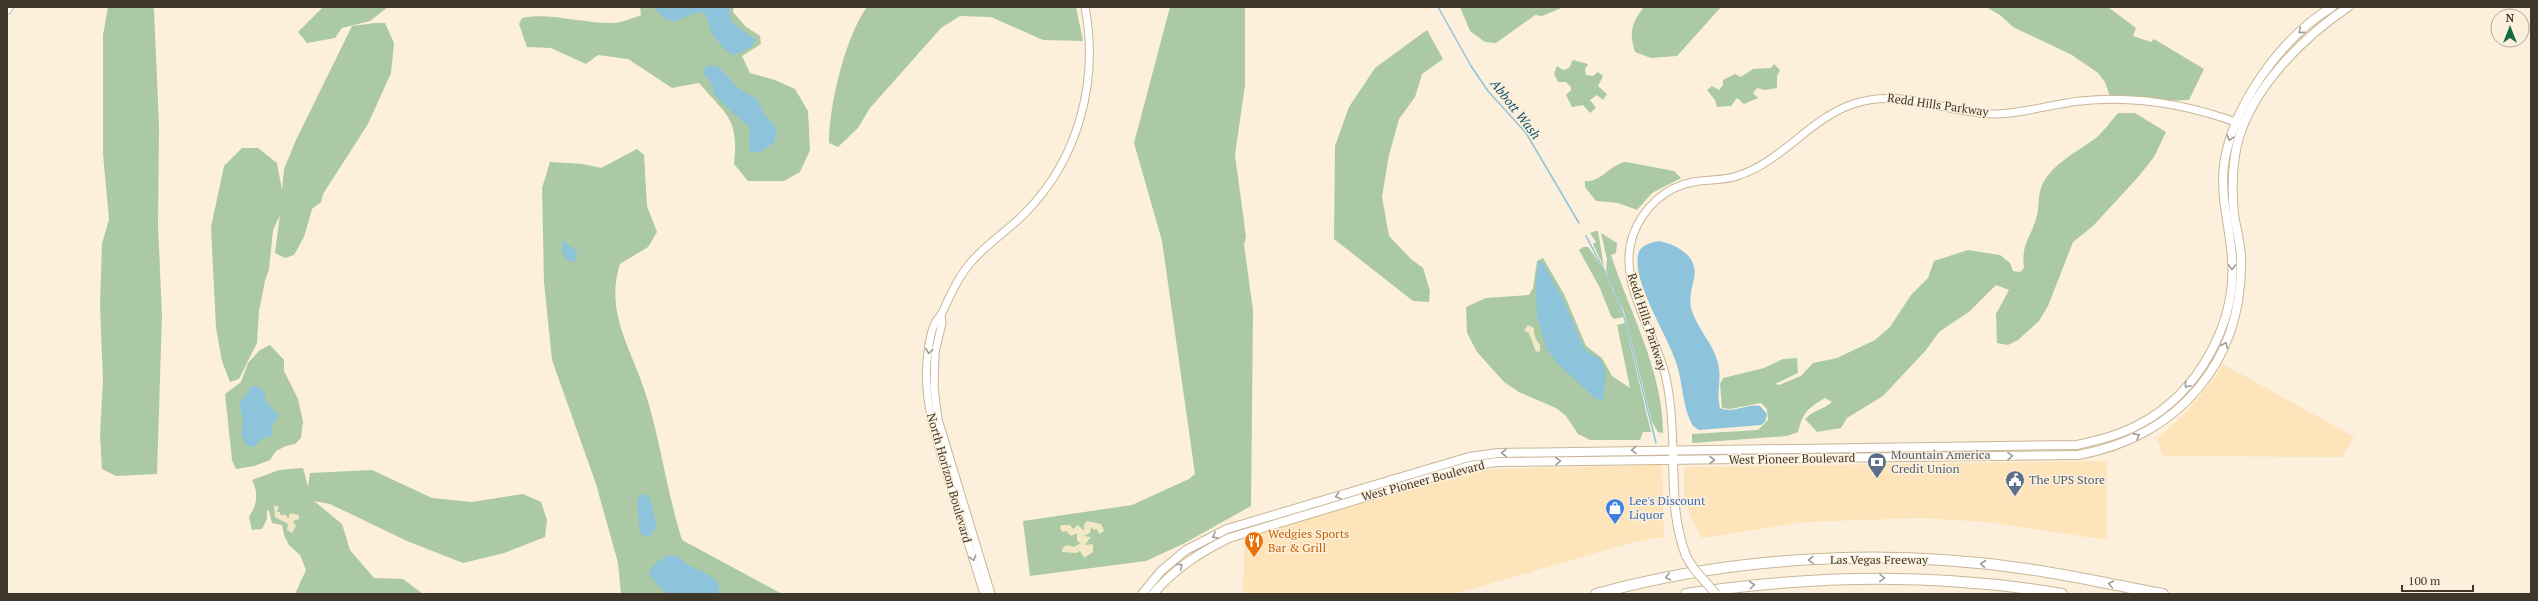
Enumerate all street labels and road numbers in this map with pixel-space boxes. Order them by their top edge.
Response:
street label: Redd Hills Parkway [1886,90,1991,119]
street label: Redd Hills Parkway [1625,271,1671,374]
street label: North Horizon Boulevard [924,411,975,545]
street label: West Pioneer Boulevard [1728,450,1856,467]
street label: West Pioneer Boulevard [1360,457,1486,504]
street label: Las Vegas Freeway [1830,552,1929,567]

